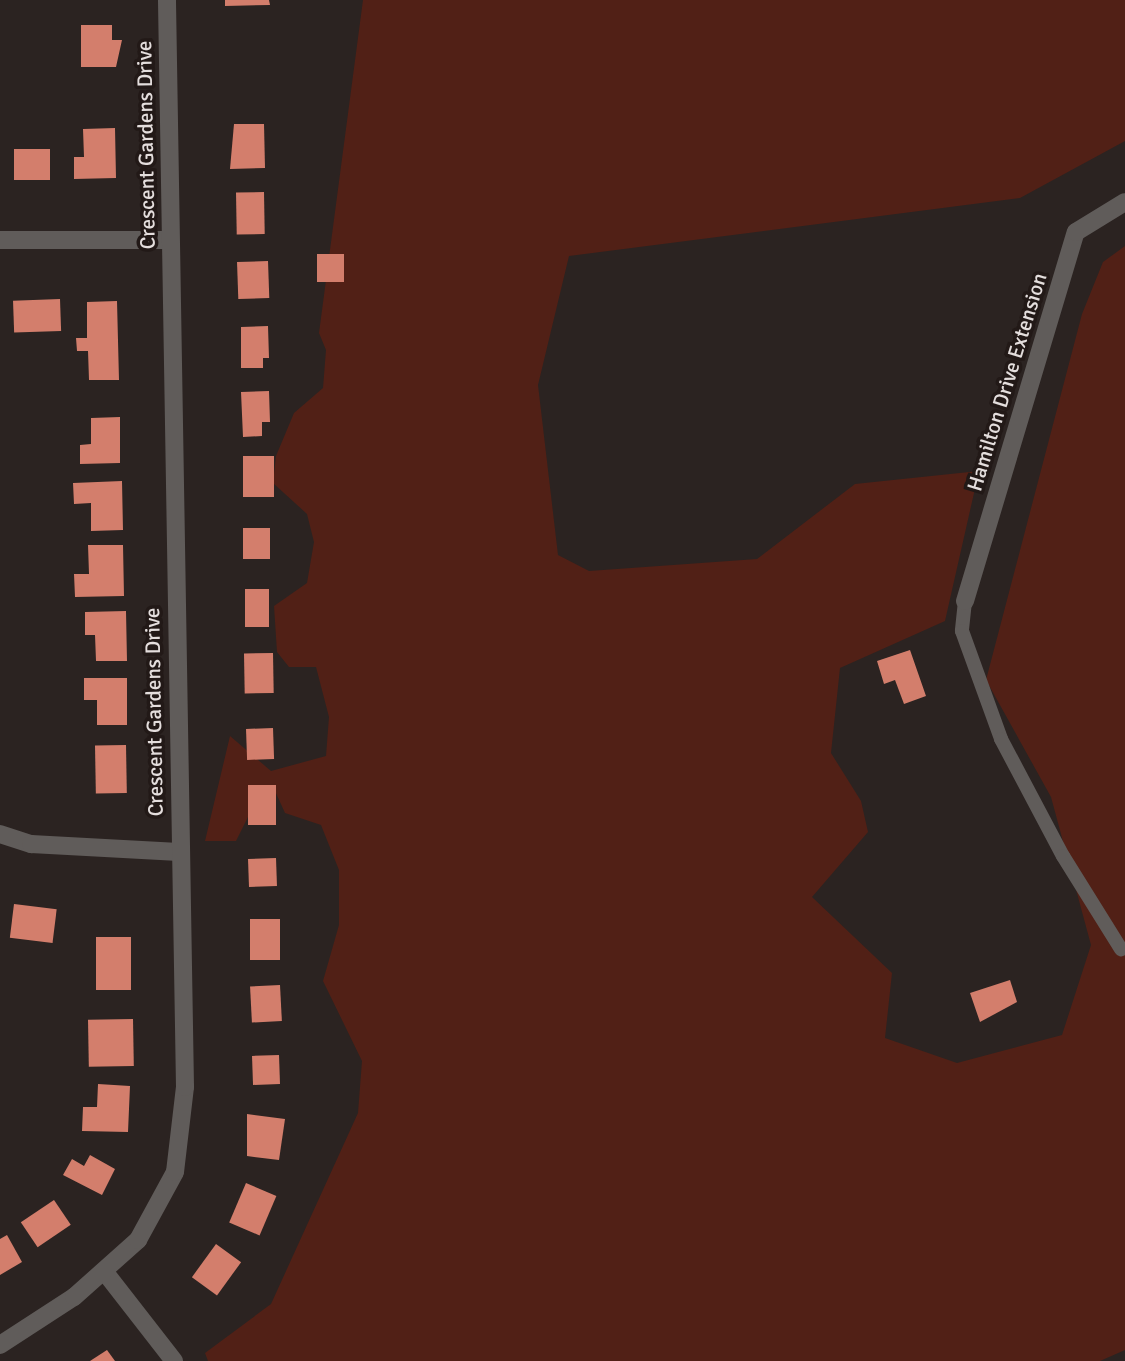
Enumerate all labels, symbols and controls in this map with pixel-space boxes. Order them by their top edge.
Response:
street label: Crescent Gardens Drive [132,40,160,250]
street label: Hamilton Drive Extension [962,270,1052,494]
street label: Crescent Gardens Drive [140,607,168,817]

